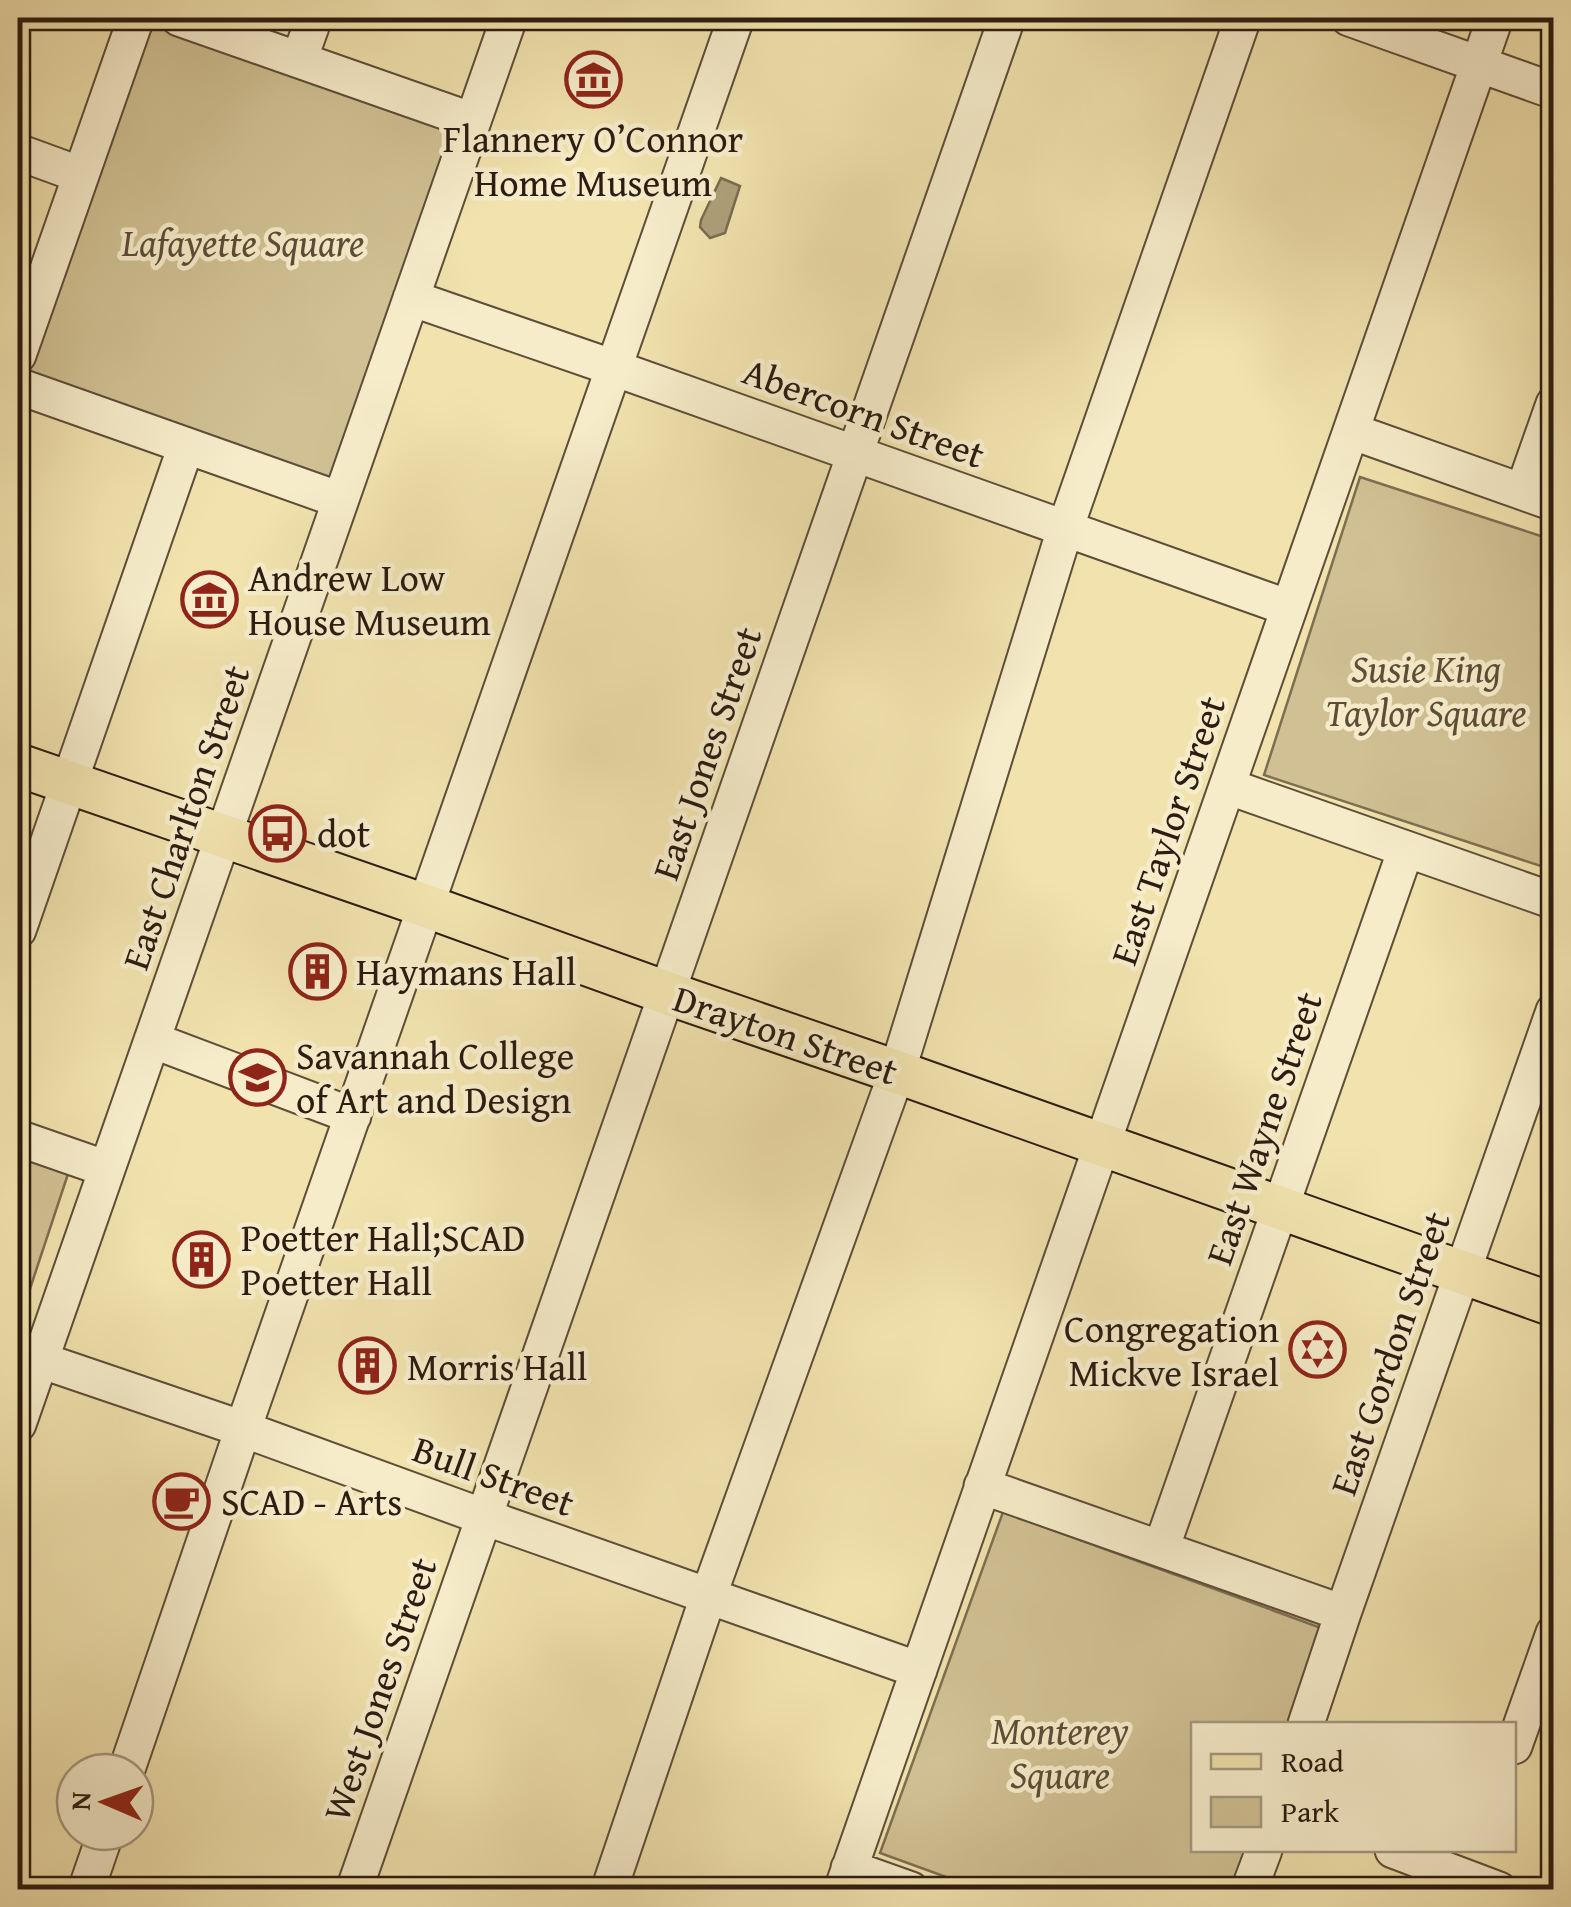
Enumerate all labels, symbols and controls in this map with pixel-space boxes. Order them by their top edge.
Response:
museum icon: Flannery O’Connor Home Museum [563,50,623,110]
place label: Flannery O’Connor Home Museum [443,110,744,210]
park label: Lafayette Square [121,214,364,270]
street label: Abercorn Street [735,342,993,482]
place label: Andrew Low House Museum [248,549,491,649]
museum icon: Andrew Low House Museum [179,569,239,629]
street label: East Jones Street [637,619,775,887]
park label: Susie King Taylor Square [1325,640,1527,740]
street label: East Charlton Street [107,657,263,977]
street label: East Taylor Street [1095,688,1239,972]
bus stop icon: dot [248,803,308,863]
place label: dot [317,805,370,861]
building icon: Haymans Hall [287,941,347,1001]
place label: Haymans Hall [356,943,576,999]
street label: Drayton Street [666,969,906,1099]
street label: East Wayne Street [1190,984,1336,1272]
place label: Savannah College of Art and Design [296,1027,574,1127]
school or university icon: Savannah College of Art and Design [227,1047,287,1107]
street label: East Gordon Street [1314,1204,1464,1502]
place label: Poetter Hall;SCAD Poetter Hall [241,1209,525,1309]
building icon: Poetter Hall;SCAD Poetter Hall [172,1229,232,1289]
place label: Congregation Mickve Israel [1064,1300,1279,1400]
synagogue icon: Congregation Mickve Israel [1288,1320,1348,1380]
building icon: Morris Hall [338,1336,398,1396]
place label: Morris Hall [407,1338,588,1394]
street label: Bull Street [406,1420,582,1530]
cafe icon: SCAD - Arts [152,1471,212,1531]
place label: SCAD - Arts [221,1473,402,1529]
street label: West Jones Street [308,1550,450,1828]
park label: Monterey Square [991,1702,1129,1802]
legend [1191,1722,1516,1852]
text: Road [1281,1739,1344,1783]
north arrow [55,1752,155,1852]
text: Park [1281,1789,1340,1833]
text: N [59,1791,100,1811]

